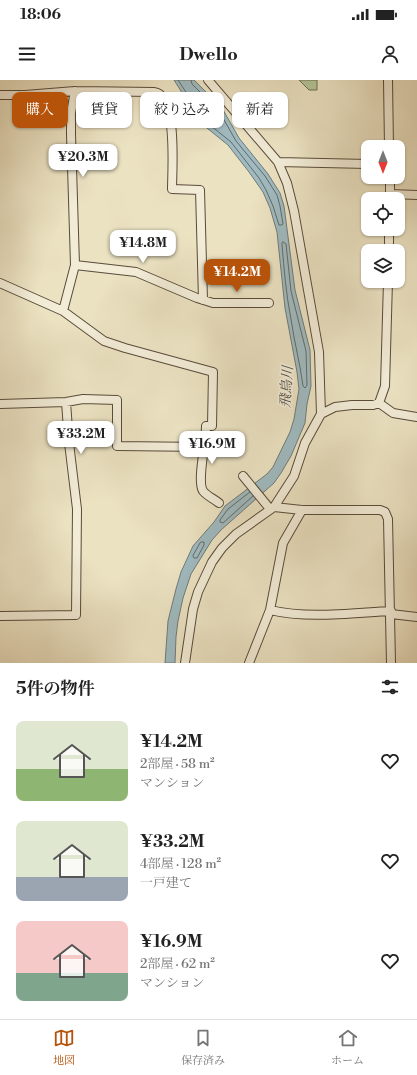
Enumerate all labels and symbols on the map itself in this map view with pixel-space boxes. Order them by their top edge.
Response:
north arrow [361,140,405,184]
pin: ¥20.3M [50,144,116,178]
pin: ¥14.8M [110,230,176,264]
pin: ¥14.2M [204,259,270,293]
water label: 飛鳥川 [277,363,298,409]
pin: ¥33.2M [48,421,114,455]
pin: ¥16.9M [179,431,245,465]

